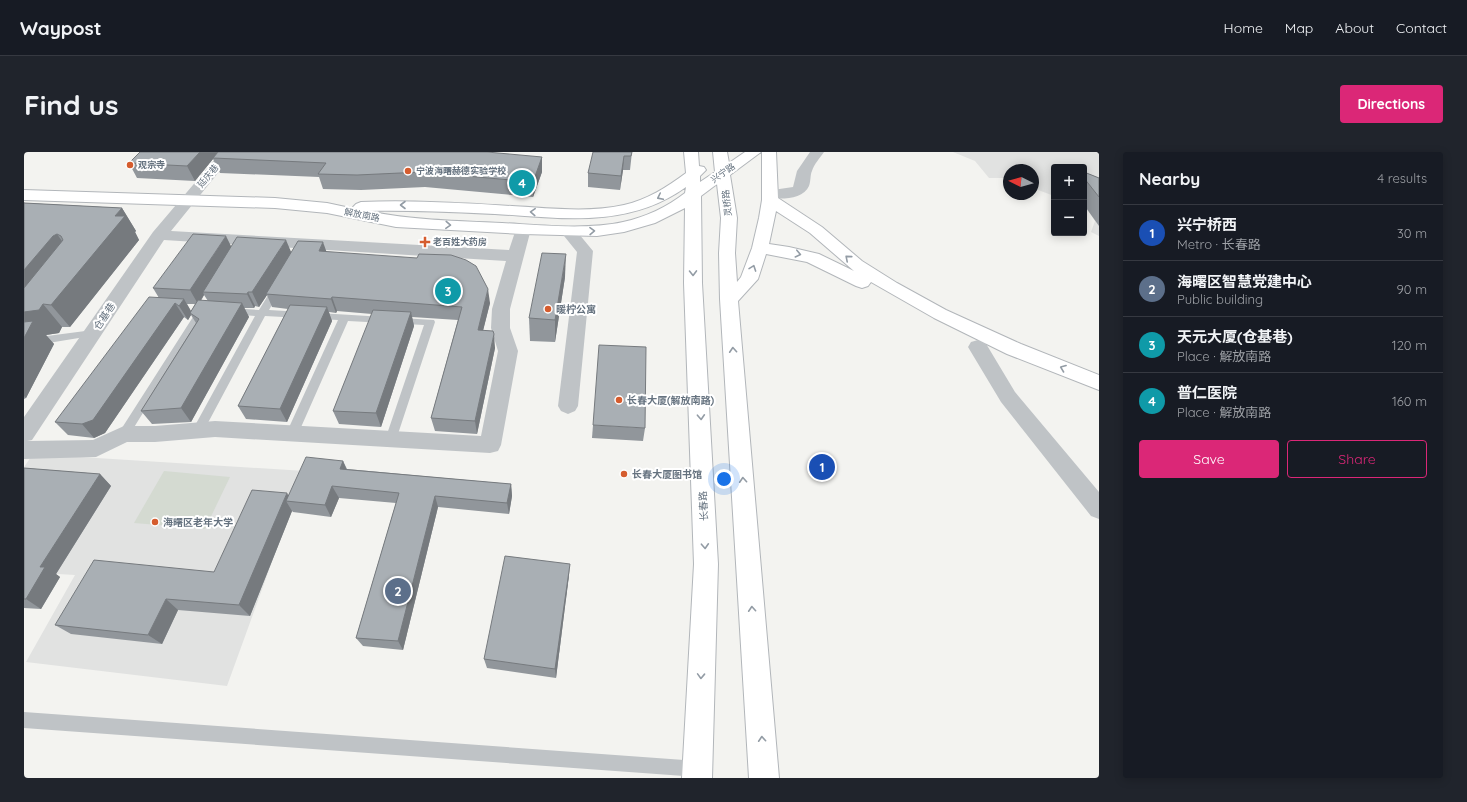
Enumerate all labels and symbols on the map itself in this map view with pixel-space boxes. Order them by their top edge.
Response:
place label: 观宗寺 [138,159,165,170]
marker: 观宗寺 [125,160,135,170]
street label: 兴宁路 [708,160,737,185]
street label: 延庆巷 [195,162,221,190]
north arrow [1003,164,1039,200]
place label: 宁波海曙赫德实验学校 [416,165,507,176]
marker: 宁波海曙赫德实验学校 [403,166,413,176]
pin: 4 [509,168,535,198]
street label: 灵桥路 [720,189,733,217]
one-way arrow [657,192,665,200]
one-way arrow [400,201,406,209]
street label: 解放南路 [343,206,381,223]
one-way arrow [530,207,536,216]
one-way arrow [445,221,451,229]
one-way arrow [589,227,595,235]
place label: 老百姓大药房 [433,236,487,247]
marker: 老百姓大药房 [420,237,430,247]
one-way arrow [795,249,801,257]
one-way arrow [845,256,853,263]
one-way arrow [748,265,756,272]
one-way arrow [689,270,697,276]
pin: 3 [435,276,461,306]
street label: 仓基巷 [91,300,118,332]
place label: 暖柠公寓 [556,303,596,316]
marker: 暖柠公寓 [543,304,553,314]
one-way arrow [729,347,738,353]
one-way arrow [1059,365,1066,373]
place label: 长春大厦(解放南路) [627,394,715,407]
marker: 长春大厦(解放南路) [614,395,624,405]
one-way arrow [696,414,705,420]
pin: 1 [809,452,835,482]
place label: 长春大厦图书馆 [632,468,702,481]
marker: 长春大厦图书馆 [619,469,629,479]
your location [714,469,734,489]
one-way arrow [738,477,747,483]
street label: 长春路 [696,491,711,521]
place label: 海曙区老年大学 [163,516,233,529]
marker: 海曙区老年大学 [150,517,160,527]
one-way arrow [700,543,709,549]
pin: 2 [385,576,411,606]
one-way arrow [748,606,757,612]
one-way arrow [697,673,706,679]
one-way arrow [758,736,767,742]

